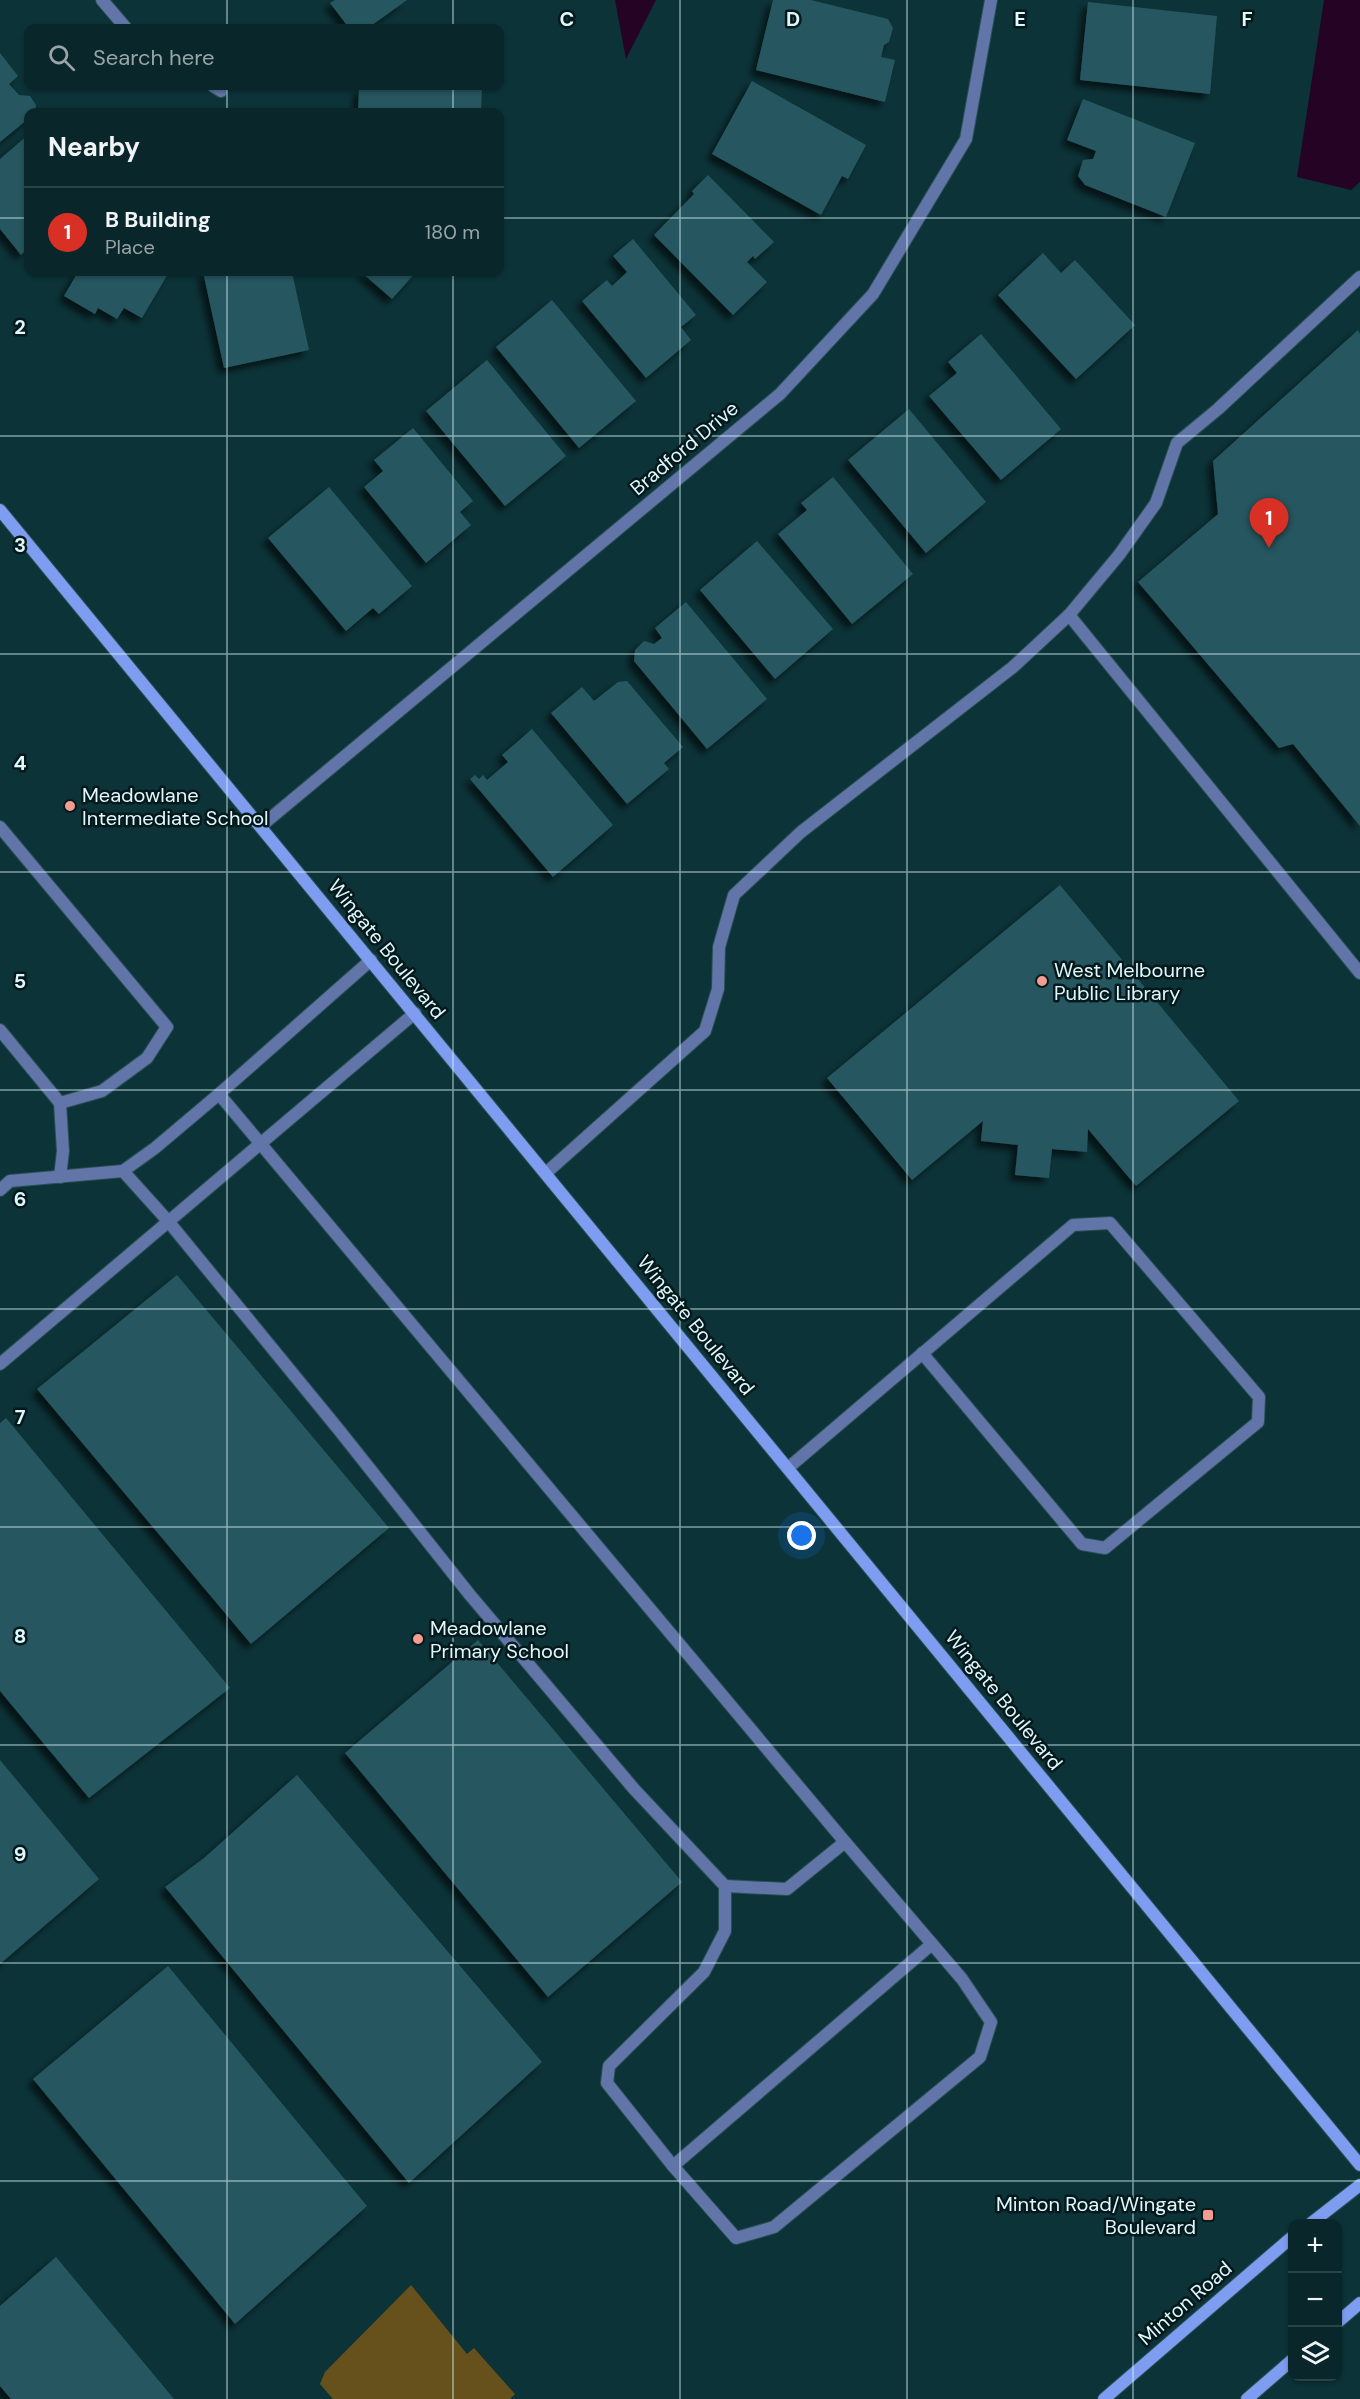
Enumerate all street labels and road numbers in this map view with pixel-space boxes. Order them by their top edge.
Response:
street label: Bradford Drive [625,395,743,501]
street label: Wingate Boulevard [322,874,452,1024]
street label: Wingate Boulevard [631,1250,761,1400]
street label: Wingate Boulevard [939,1625,1069,1775]
street label: Minton Road [1133,2255,1237,2351]

